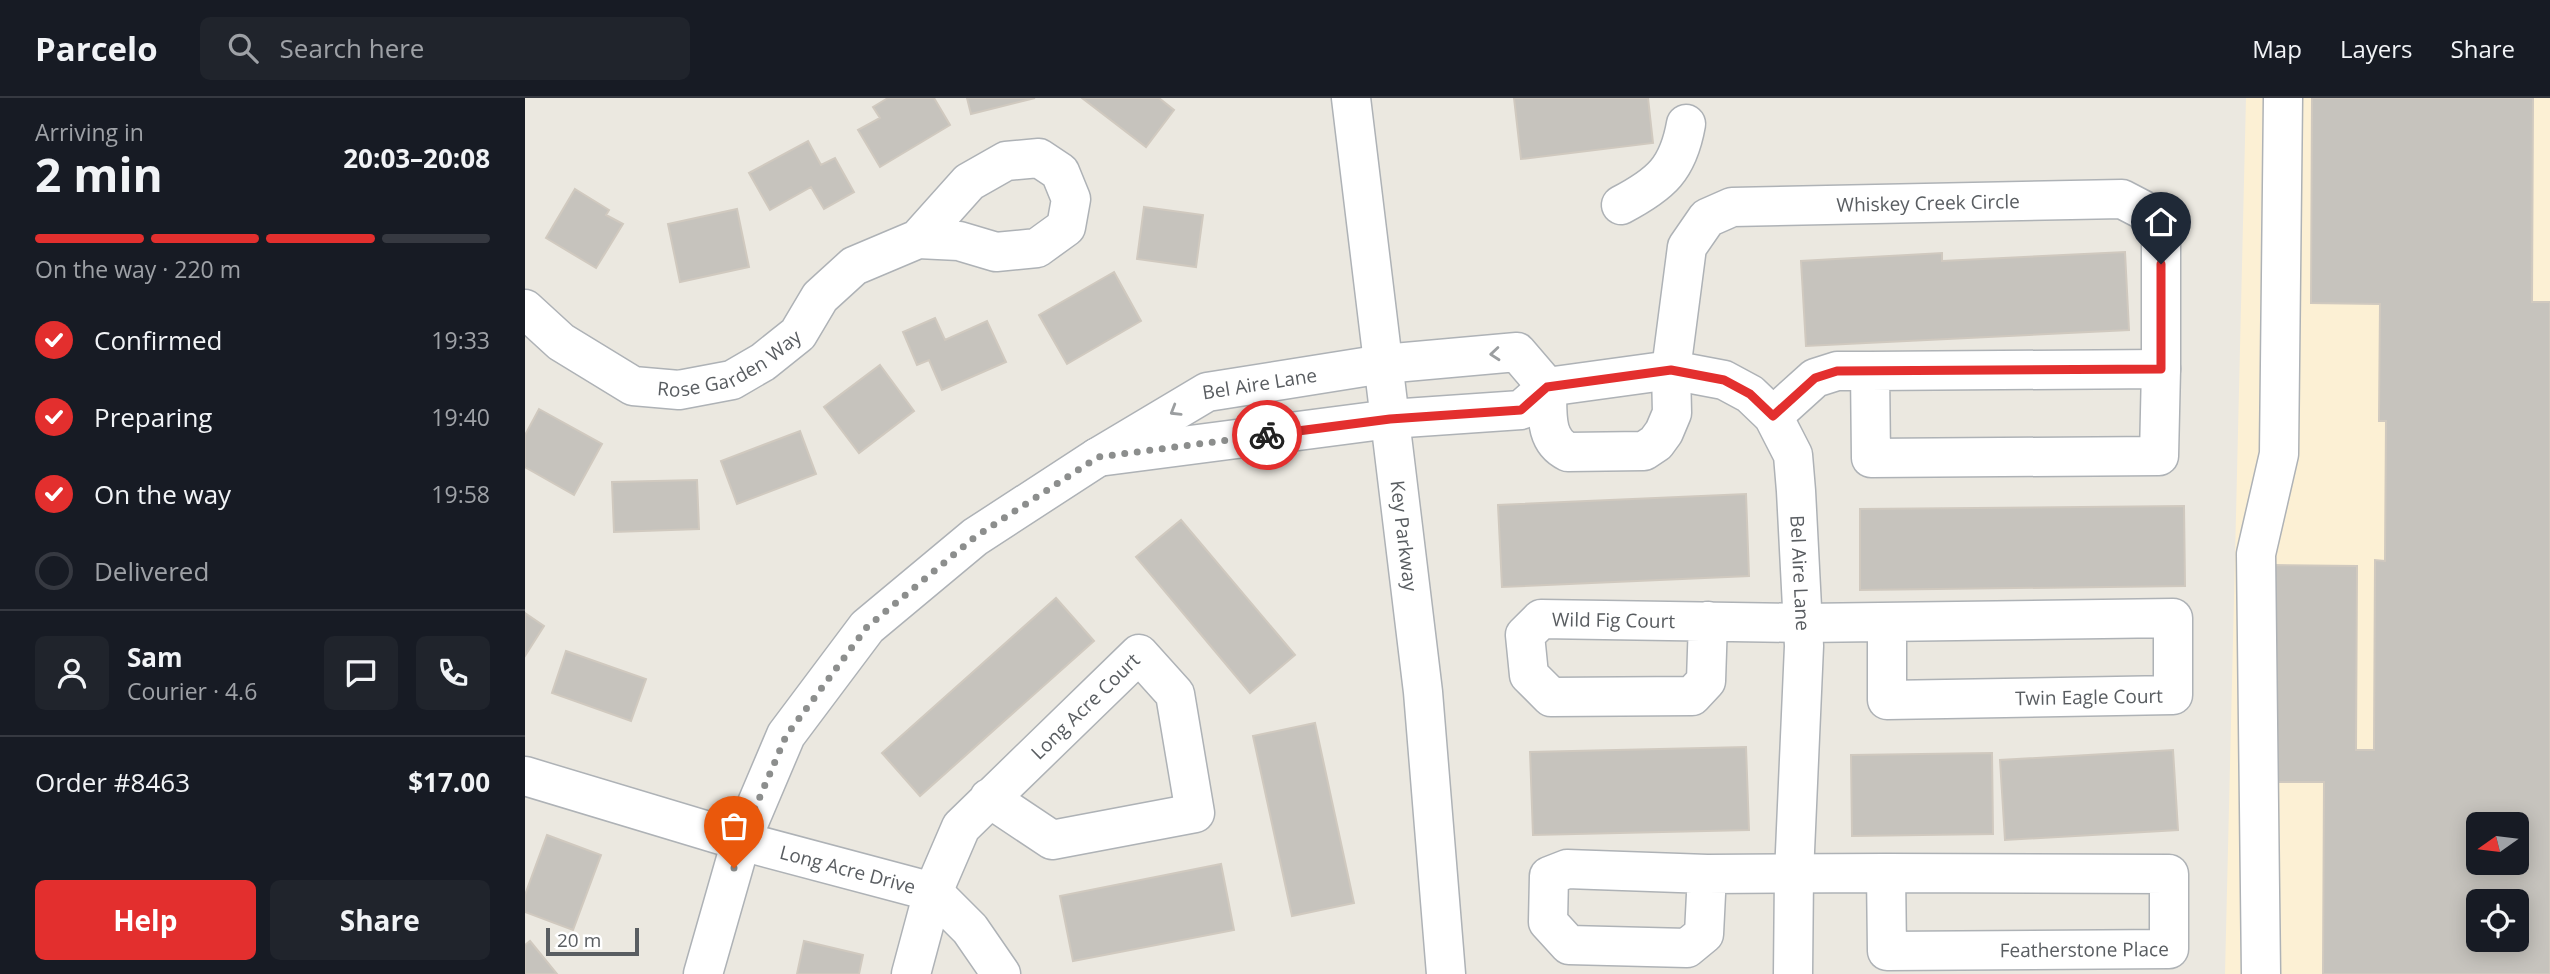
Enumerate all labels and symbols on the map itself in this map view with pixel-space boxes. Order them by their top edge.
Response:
street label: Whiskey Creek Circle [1836,188,2020,218]
pin [2131,192,2191,264]
street label: Rose Garden Way [656,323,807,403]
one-way arrow [1489,346,1500,361]
street label: Bel Aire Lane [1200,362,1319,406]
courier [1232,400,1302,470]
one-way arrow [1169,403,1182,416]
street label: Key Parkway [1384,479,1424,593]
street label: Bel Aire Lane [1784,515,1816,631]
street label: Wild Fig Court [1552,606,1676,634]
street label: Long Acre Court [1025,647,1146,765]
street label: Twin Eagle Court [2015,683,2163,711]
pin [704,796,764,868]
north arrow [2466,812,2529,875]
street label: Long Acre Drive [777,839,918,900]
scale bar [546,925,639,957]
street label: Featherstone Place [2000,936,2169,963]

